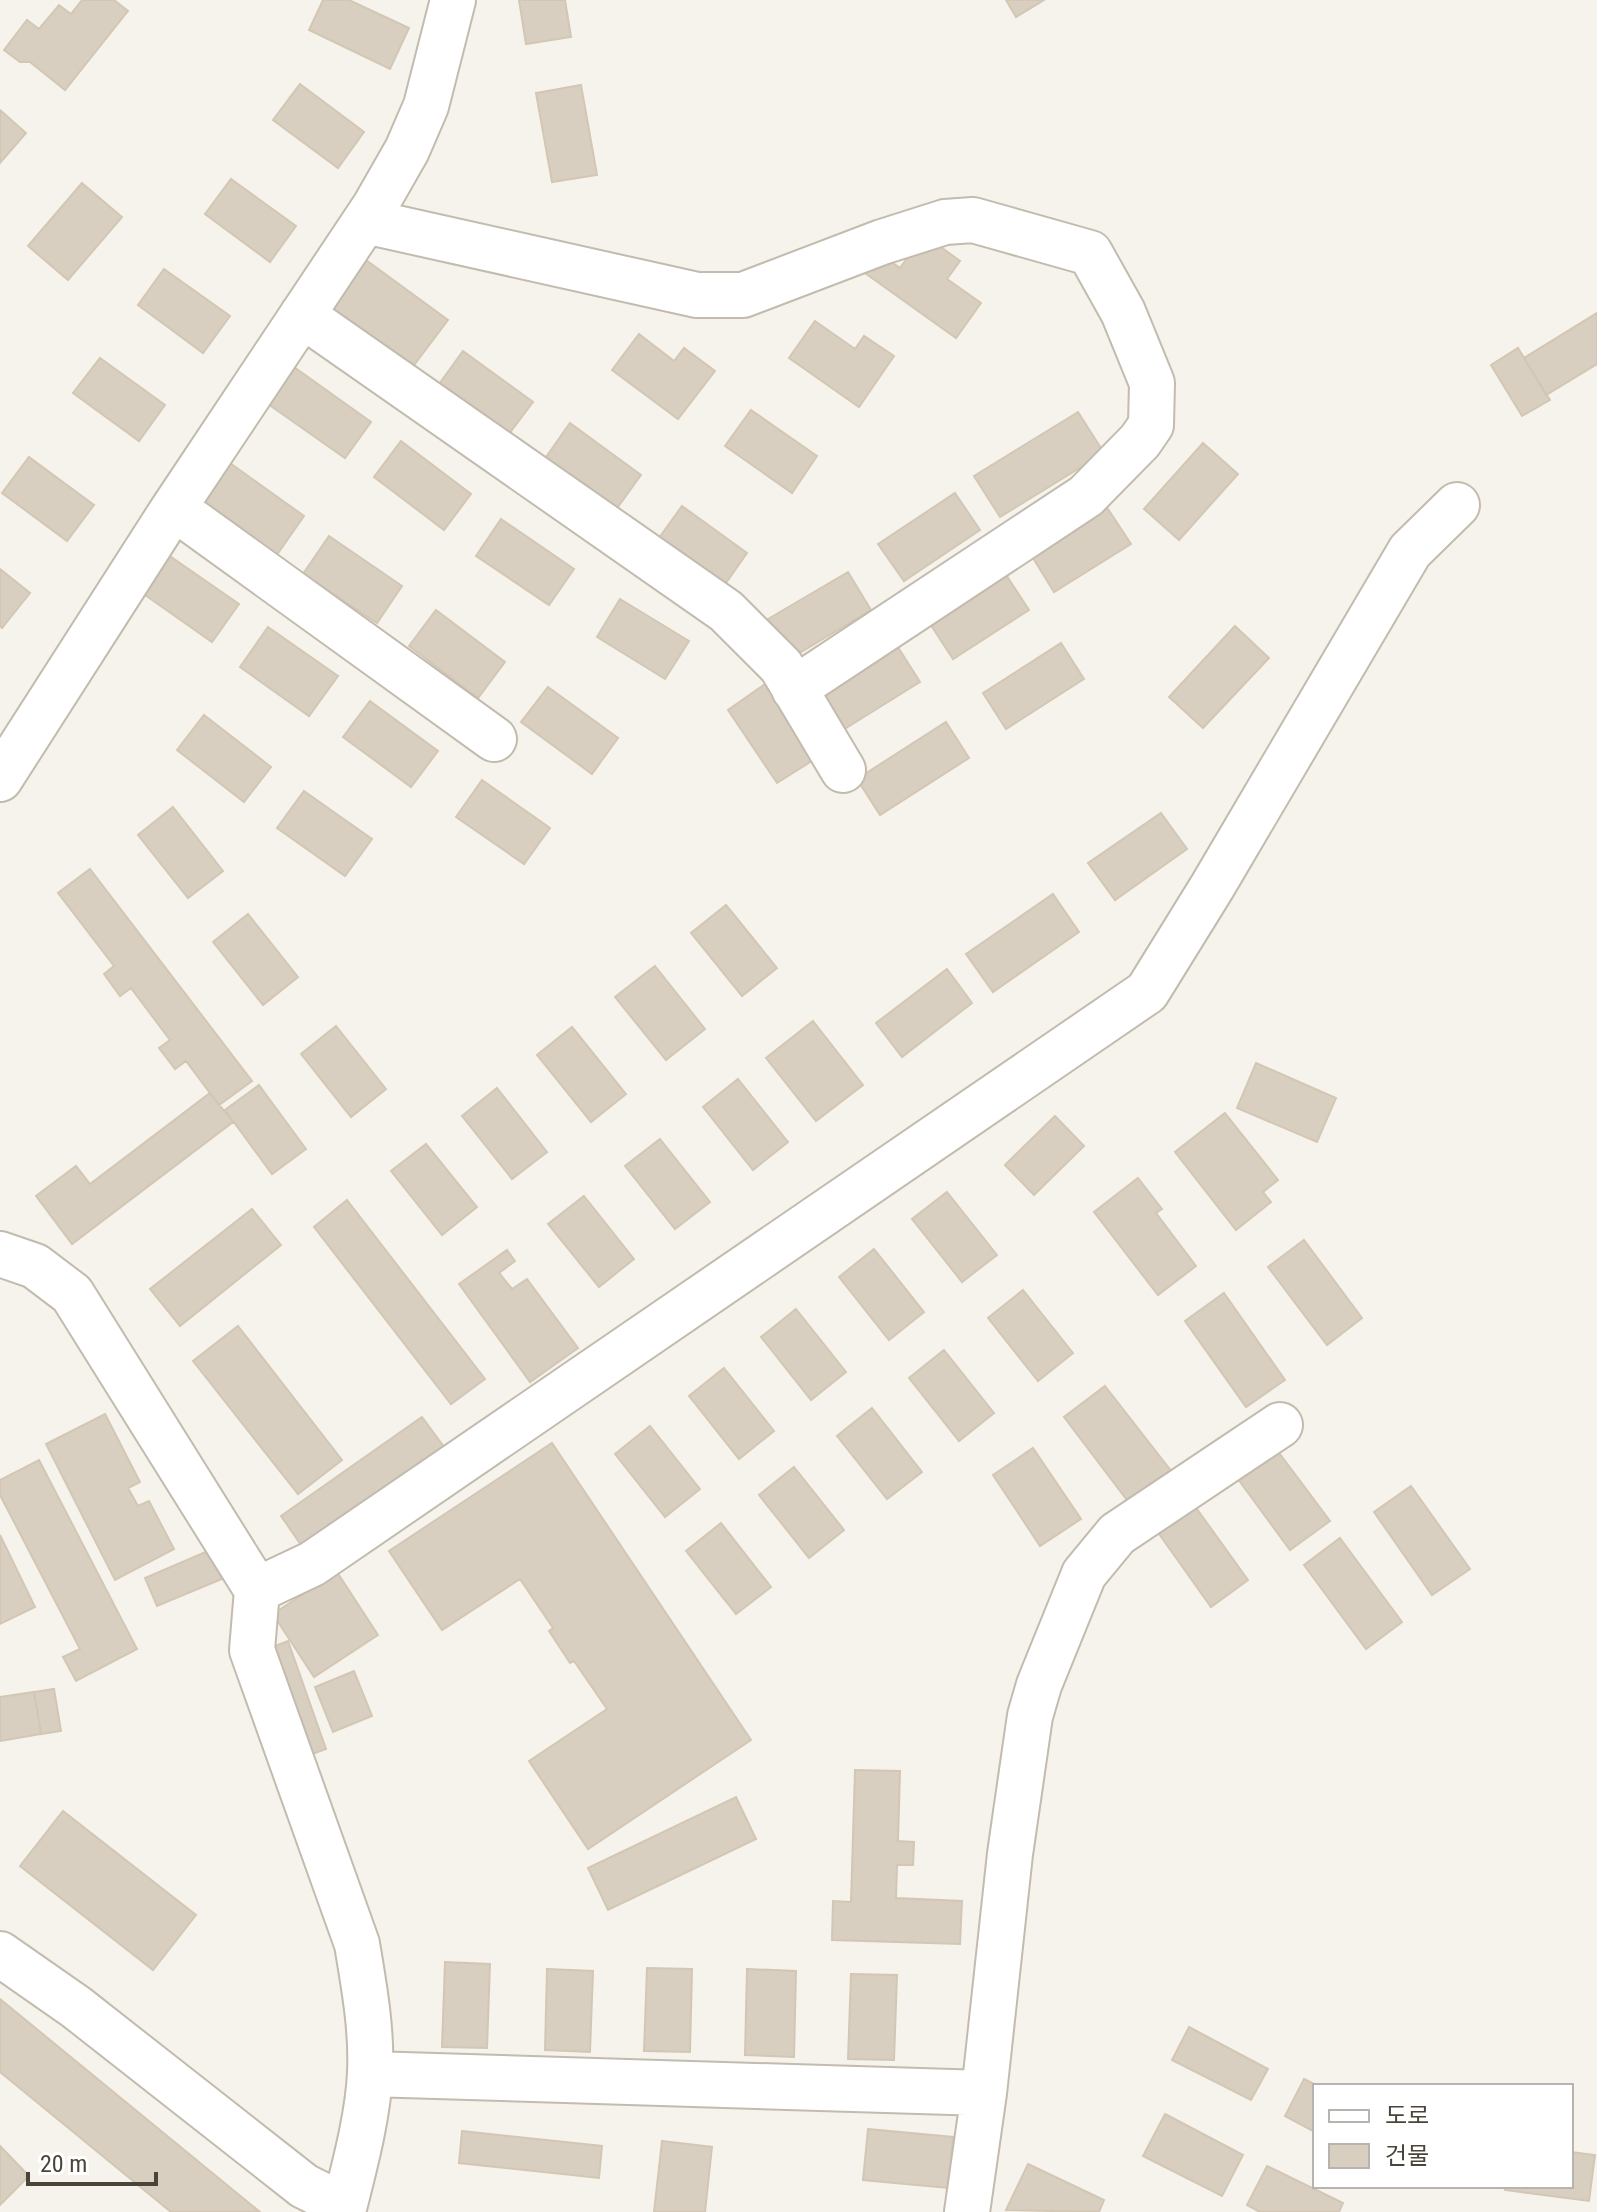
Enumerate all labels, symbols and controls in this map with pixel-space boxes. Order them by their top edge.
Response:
legend [1313,2084,1573,2188]
text: 도로 [1385,2102,1429,2130]
scale bar [28,2136,156,2186]
text: 건물 [1385,2142,1429,2170]
text: 20 m [40,2150,87,2178]

